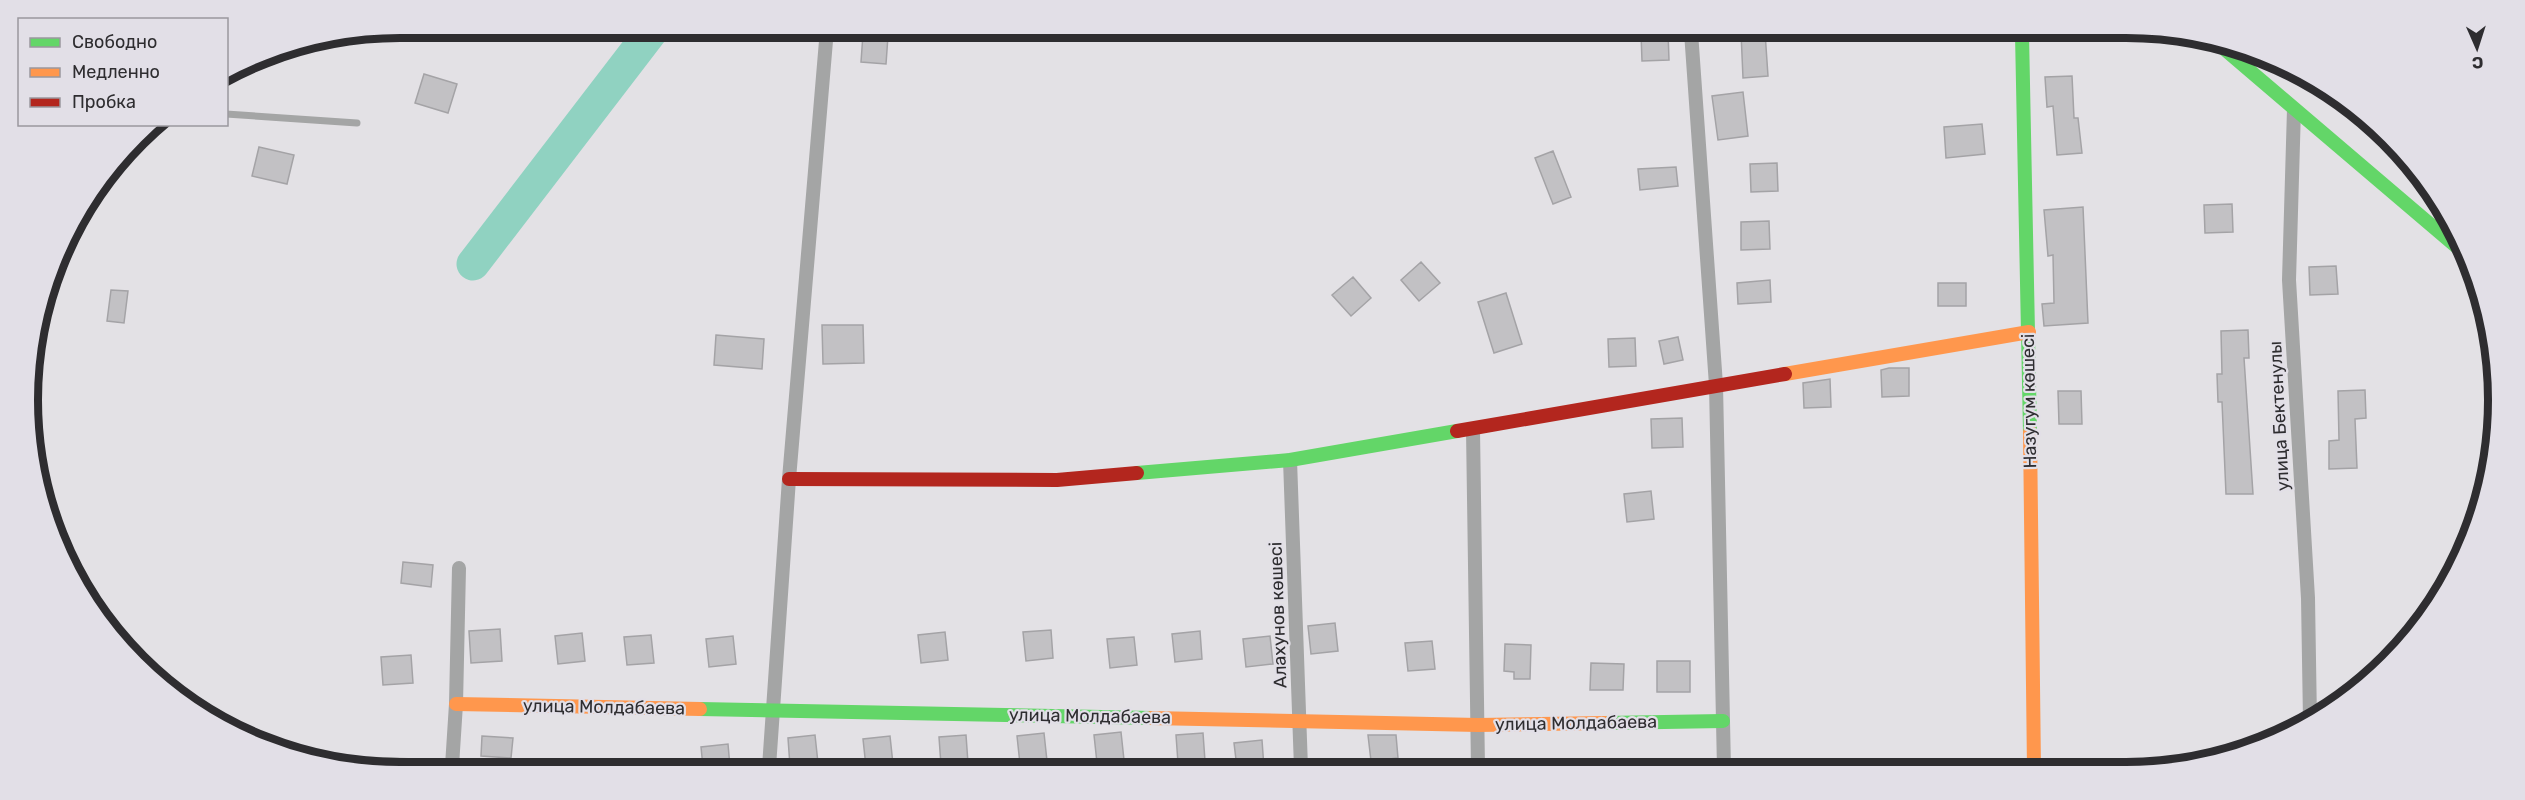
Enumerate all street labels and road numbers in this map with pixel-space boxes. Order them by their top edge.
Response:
street label: Назугум көшесі [2017,333,2041,469]
street label: улица Бектенулы [2264,340,2294,492]
street label: Алахунов көшесі [1264,541,1292,689]
street label: улица Молдабаева [523,695,685,719]
street label: улица Молдабаева [1009,704,1171,728]
street label: улица Молдабаева [1495,711,1657,735]

